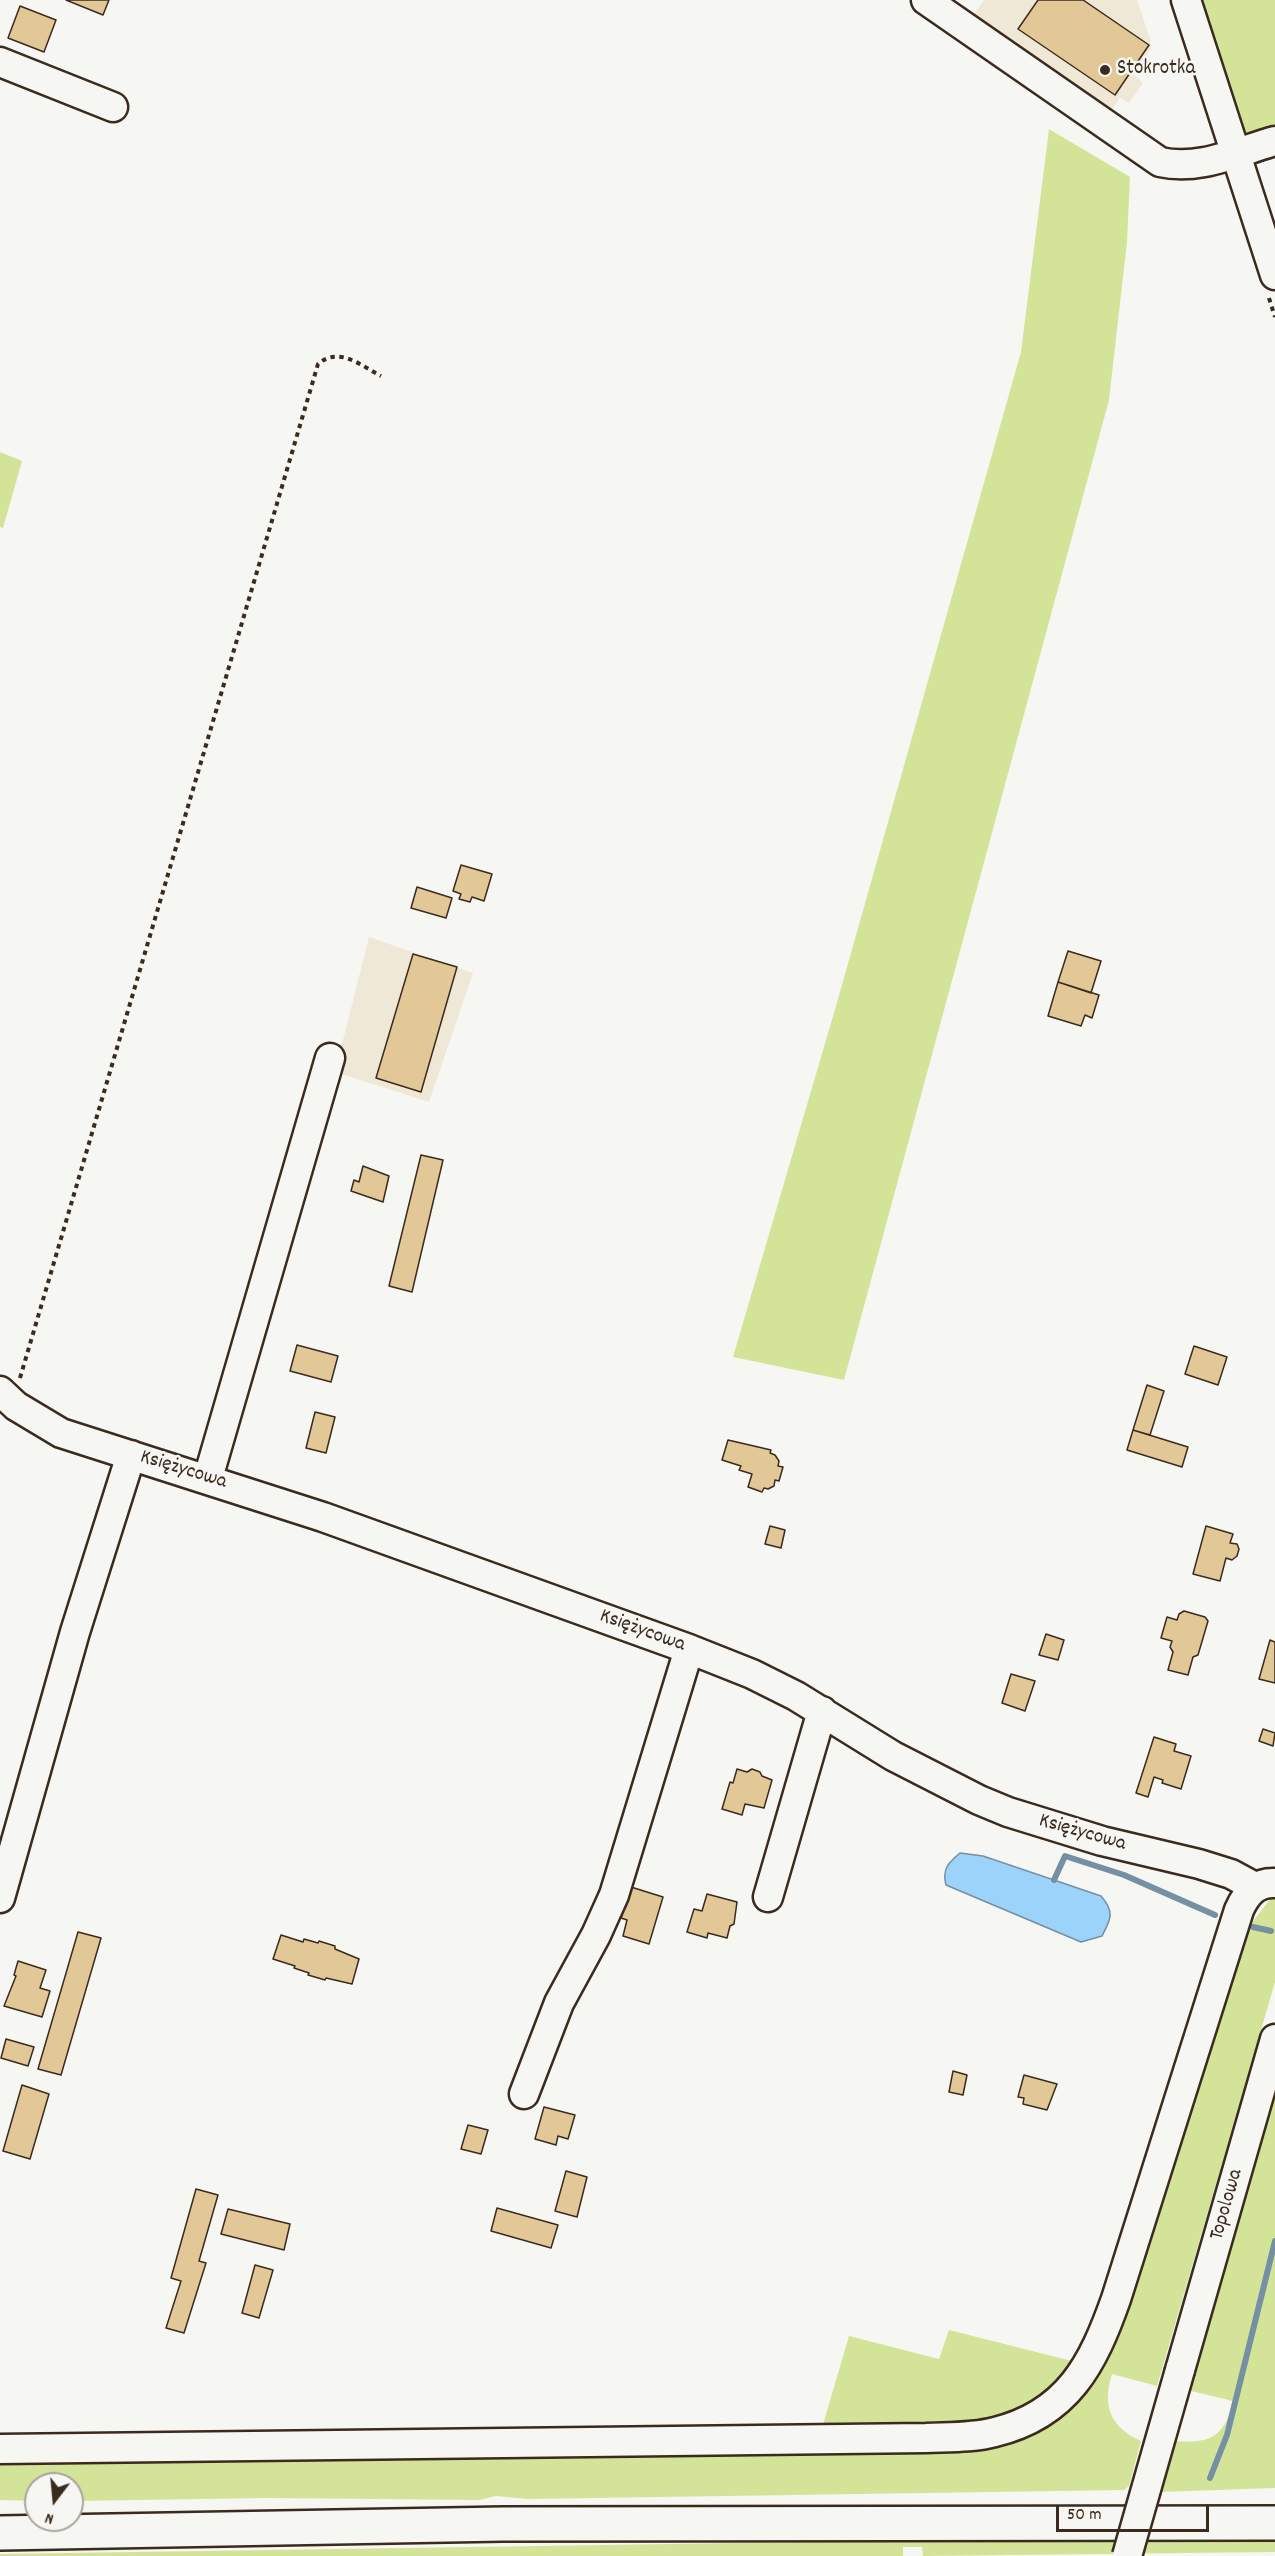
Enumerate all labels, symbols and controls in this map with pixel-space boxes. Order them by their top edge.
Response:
place label: Stokrotka [1117,57,1195,83]
marker: Stokrotka [1098,63,1112,77]
street label: Księżycowa [137,1446,229,1496]
street label: Księżycowa [596,1605,688,1659]
street label: Księżycowa [1036,1810,1128,1858]
street label: Topolowa [1206,2167,1250,2243]
north arrow [24,2472,84,2532]
scale bar [1059,2493,1212,2531]
text: 50 m [1067,2503,1102,2528]
text: N [42,2506,56,2530]

